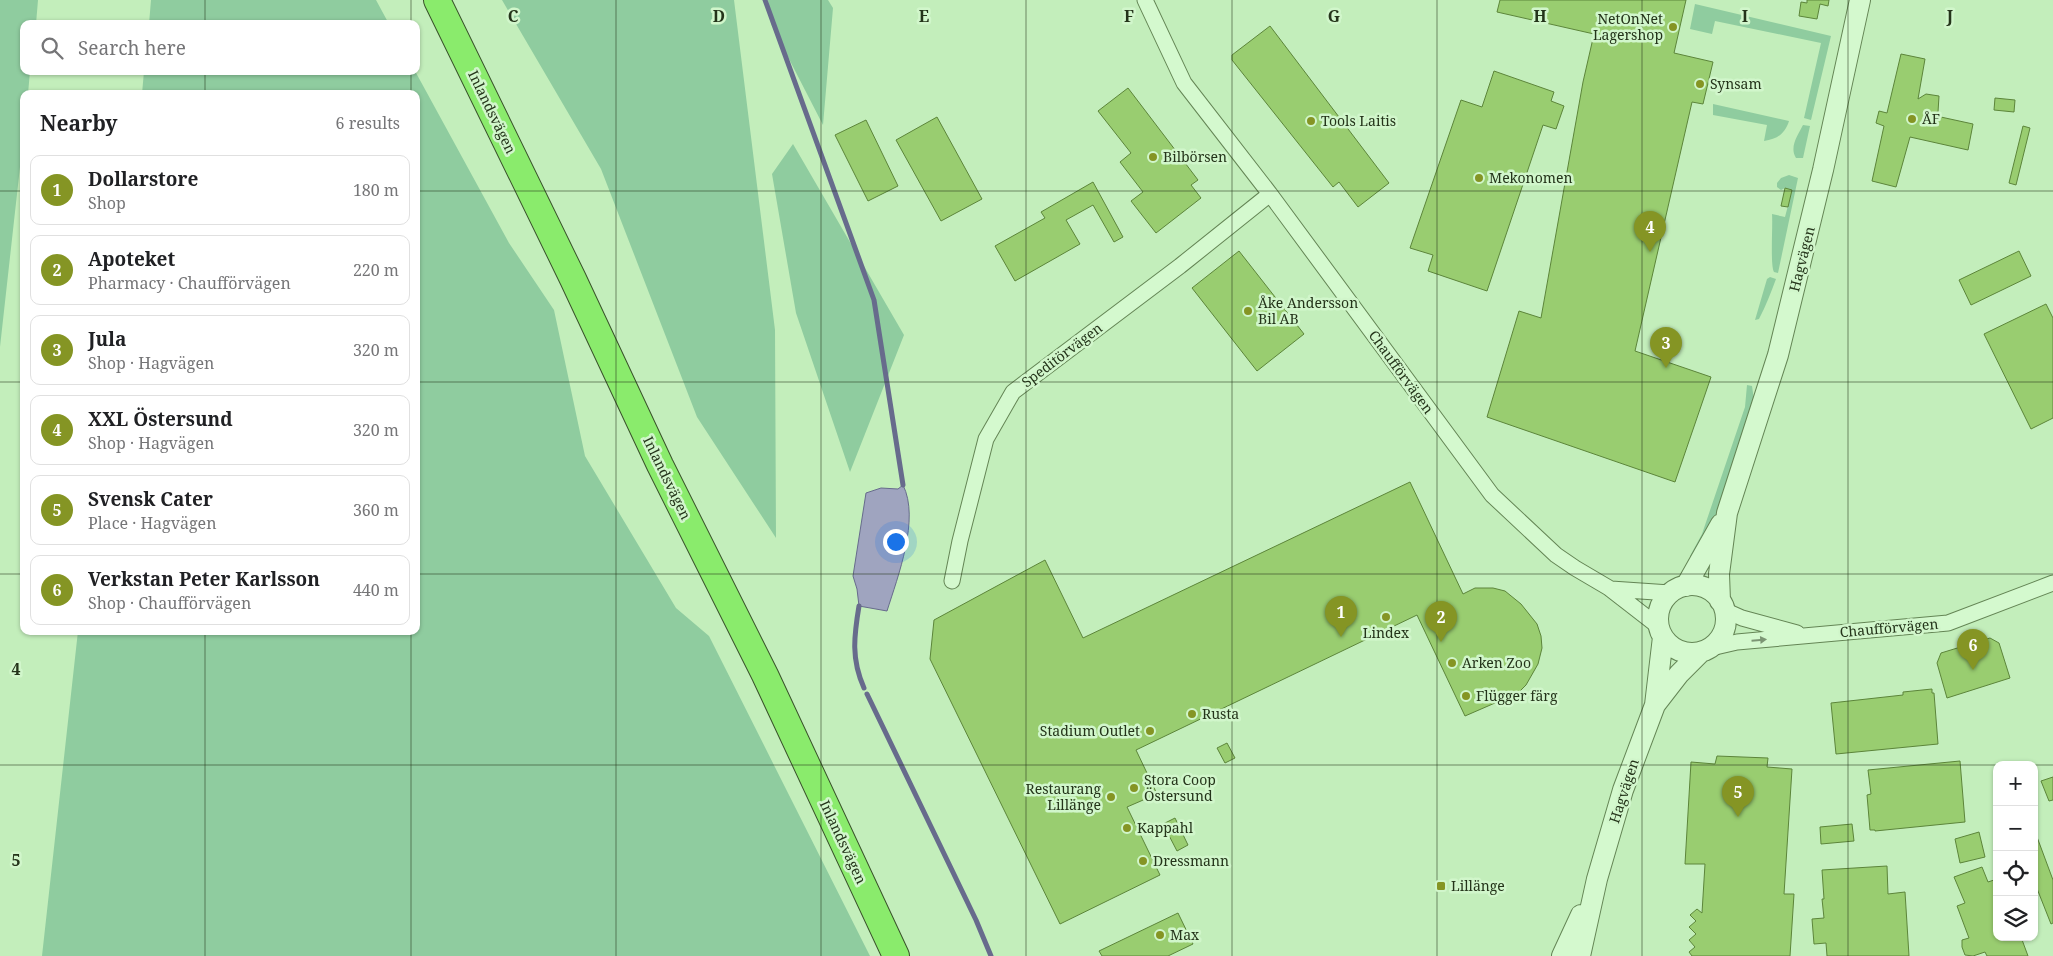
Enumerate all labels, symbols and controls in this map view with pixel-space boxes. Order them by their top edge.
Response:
text: C [508,5,519,27]
text: D [713,5,725,27]
text: E [919,5,929,27]
text: F [1124,5,1134,27]
text: G [1328,5,1340,27]
text: H [1533,5,1547,27]
text: I [1742,5,1748,27]
text: J [1946,5,1954,27]
place label: NetOnNet Lagershop [1593,9,1663,44]
search box [20,20,420,75]
marker: NetOnNet Lagershop [1667,21,1679,33]
icon: search [38,34,66,62]
text: Search here [78,35,186,61]
street label: Inlandsvägen [464,67,521,157]
place label: Synsam [1710,74,1762,93]
marker: Synsam [1694,78,1706,90]
text: Nearby [40,109,118,137]
place label: ÅF [1922,109,1940,128]
place label: Tools Laitis [1321,111,1396,130]
text: 6 results [336,112,400,134]
marker: ÅF [1906,113,1918,125]
marker: Tools Laitis [1305,115,1317,127]
place label: Bilbörsen [1163,147,1227,166]
marker: Bilbörsen [1147,151,1159,163]
text: Dollarstore [88,166,198,192]
place label: Mekonomen [1489,168,1572,187]
marker: Mekonomen [1473,172,1485,184]
text: 1 [52,179,62,201]
text: 180 m [353,179,399,201]
text: Shop [88,192,126,214]
pin: 4 [1634,211,1666,252]
street label: Hagvägen [1784,224,1819,293]
text: Apoteket [88,246,175,272]
text: 2 [52,259,62,281]
text: 220 m [353,259,399,281]
text: Pharmacy · Chaufförvägen [88,272,291,294]
place label: Åke Andersson Bil AB [1258,293,1358,328]
marker: Åke Andersson Bil AB [1242,305,1254,317]
street label: Speditörvägen [1017,318,1106,391]
text: Jula [88,326,126,352]
street label: Chaufförvägen [1365,326,1438,417]
pin: 3 [1650,327,1682,368]
text: 3 [52,339,62,361]
text: 320 m [353,339,399,361]
text: Shop · Hagvägen [88,352,214,374]
text: XXL Östersund [88,406,233,432]
text: 4 [52,419,62,441]
text: 320 m [353,419,399,441]
text: Shop · Hagvägen [88,432,214,454]
street label: Inlandsvägen [639,433,696,523]
text: Svensk Cater [88,486,213,512]
text: 5 [52,499,62,521]
text: 360 m [353,499,399,521]
text: Place · Hagvägen [88,512,216,534]
your location [883,529,909,555]
text: Verkstan Peter Karlsson [88,566,320,592]
text: 6 [52,579,62,601]
text: 440 m [353,579,399,601]
text: Shop · Chaufförvägen [88,592,251,614]
pin: 1 [1325,596,1357,637]
pin: 2 [1425,601,1457,642]
marker: Lindex [1380,611,1392,623]
street label: Chaufförvägen [1839,614,1939,641]
place label: Lindex [1363,623,1410,642]
pin: 6 [1957,629,1989,670]
one-way arrow [1751,636,1767,644]
place label: Arken Zoo [1462,653,1531,672]
marker: Arken Zoo [1446,657,1458,669]
text: 4 [11,658,21,680]
place label: Flügger färg [1476,686,1558,705]
marker: Flügger färg [1460,690,1472,702]
place label: Rusta [1202,704,1239,723]
marker: Rusta [1186,708,1198,720]
place label: Stadium Outlet [1040,721,1140,740]
marker: Stadium Outlet [1144,725,1156,737]
street label: Hagvägen [1604,756,1643,825]
map controls [1993,761,2038,941]
button: + [1993,761,2038,806]
place label: Stora Coop Östersund [1144,770,1216,805]
pin: 5 [1722,776,1754,817]
place label: Restaurang Lillänge [1026,779,1101,814]
marker: Stora Coop Östersund [1128,782,1140,794]
marker: Restaurang Lillänge [1105,791,1117,803]
street label: Inlandsvägen [816,797,871,887]
button: − [1993,806,2038,851]
place label: Kappahl [1137,818,1194,837]
marker: Kappahl [1121,822,1133,834]
text: 5 [11,849,21,871]
place label: Dressmann [1153,851,1229,870]
button: locate [1993,851,2038,896]
marker: Dressmann [1137,855,1149,867]
place label: Lillänge [1451,876,1505,895]
marker: Lillänge [1435,880,1447,892]
button: layers [1993,896,2038,941]
place label: Max [1170,925,1200,944]
marker: Max [1154,929,1166,941]

